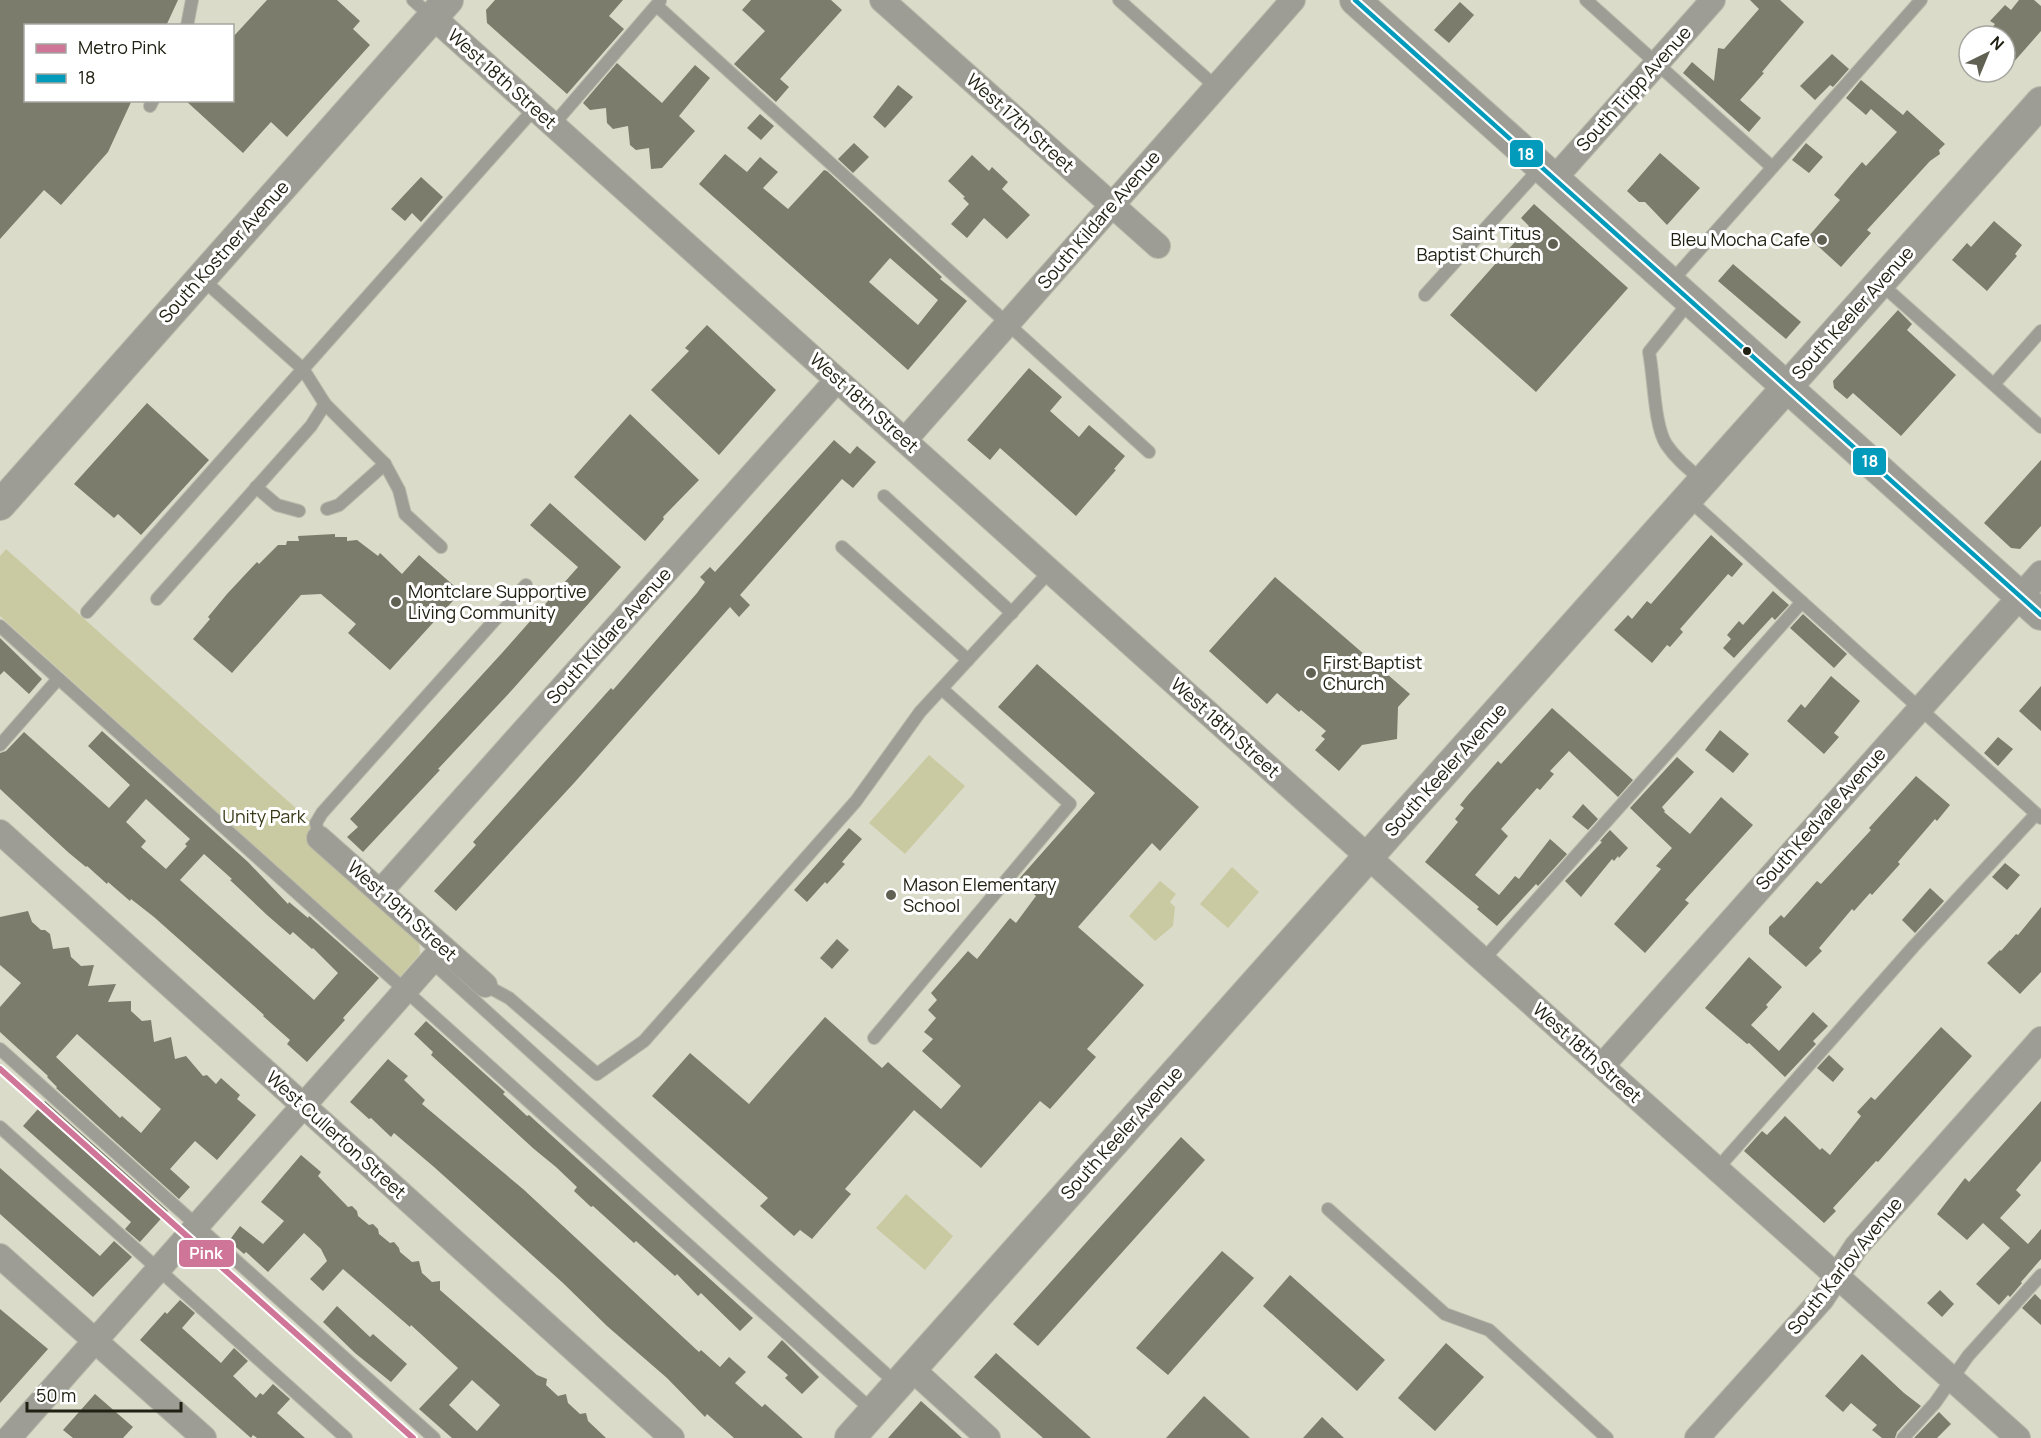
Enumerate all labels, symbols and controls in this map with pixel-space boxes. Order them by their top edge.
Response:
street label: South Tripp Avenue [1570,20,1696,156]
street label: West 18th Street [443,23,562,133]
legend [24,24,234,102]
north arrow [1957,24,2017,84]
text: N [1986,31,2009,55]
text: Metro Pink [78,35,167,59]
text: 18 [78,65,95,89]
street label: West 17th Street [962,68,1080,177]
line badge: 18 [1509,139,1544,168]
text: 18 [1518,143,1534,165]
street label: South Kildare Avenue [1032,145,1165,294]
street label: South Kostner Avenue [153,175,294,328]
place label: Saint Titus Baptist Church [1416,221,1541,266]
place label: Bleu Mocha Cafe [1670,227,1810,251]
marker: Bleu Mocha Cafe [1815,233,1829,247]
marker: Saint Titus Baptist Church [1546,237,1560,251]
street label: South Keeler Avenue [1786,241,1919,384]
unlabelled marker [1741,345,1753,357]
street label: West 18th Street [805,347,924,457]
line badge: 18 [1852,447,1887,476]
text: 18 [1862,450,1878,472]
street label: South Kildare Avenue [541,562,676,709]
place label: Montclare Supportive Living Community [408,579,587,624]
marker: Montclare Supportive Living Community [389,595,403,609]
place label: First Baptist Church [1323,650,1422,695]
marker: First Baptist Church [1304,666,1318,680]
street label: West 18th Street [1166,672,1285,782]
street label: South Keeler Avenue [1379,698,1512,841]
street label: South Kedvale Avenue [1750,742,1891,895]
park label: Unity Park [222,804,307,828]
street label: West 19th Street [343,855,462,966]
place label: Mason Elementary School [903,872,1057,917]
marker: Mason Elementary School [884,888,898,902]
street label: West 18th Street [1528,997,1647,1107]
street label: South Keeler Avenue [1055,1061,1188,1204]
street label: West Cullerton Street [262,1065,412,1203]
street label: South Karlov Avenue [1781,1192,1907,1339]
line badge: Pink [178,1239,235,1268]
text: Pink [189,1242,223,1264]
scale bar [27,1375,182,1413]
text: 50 m [36,1383,76,1407]

